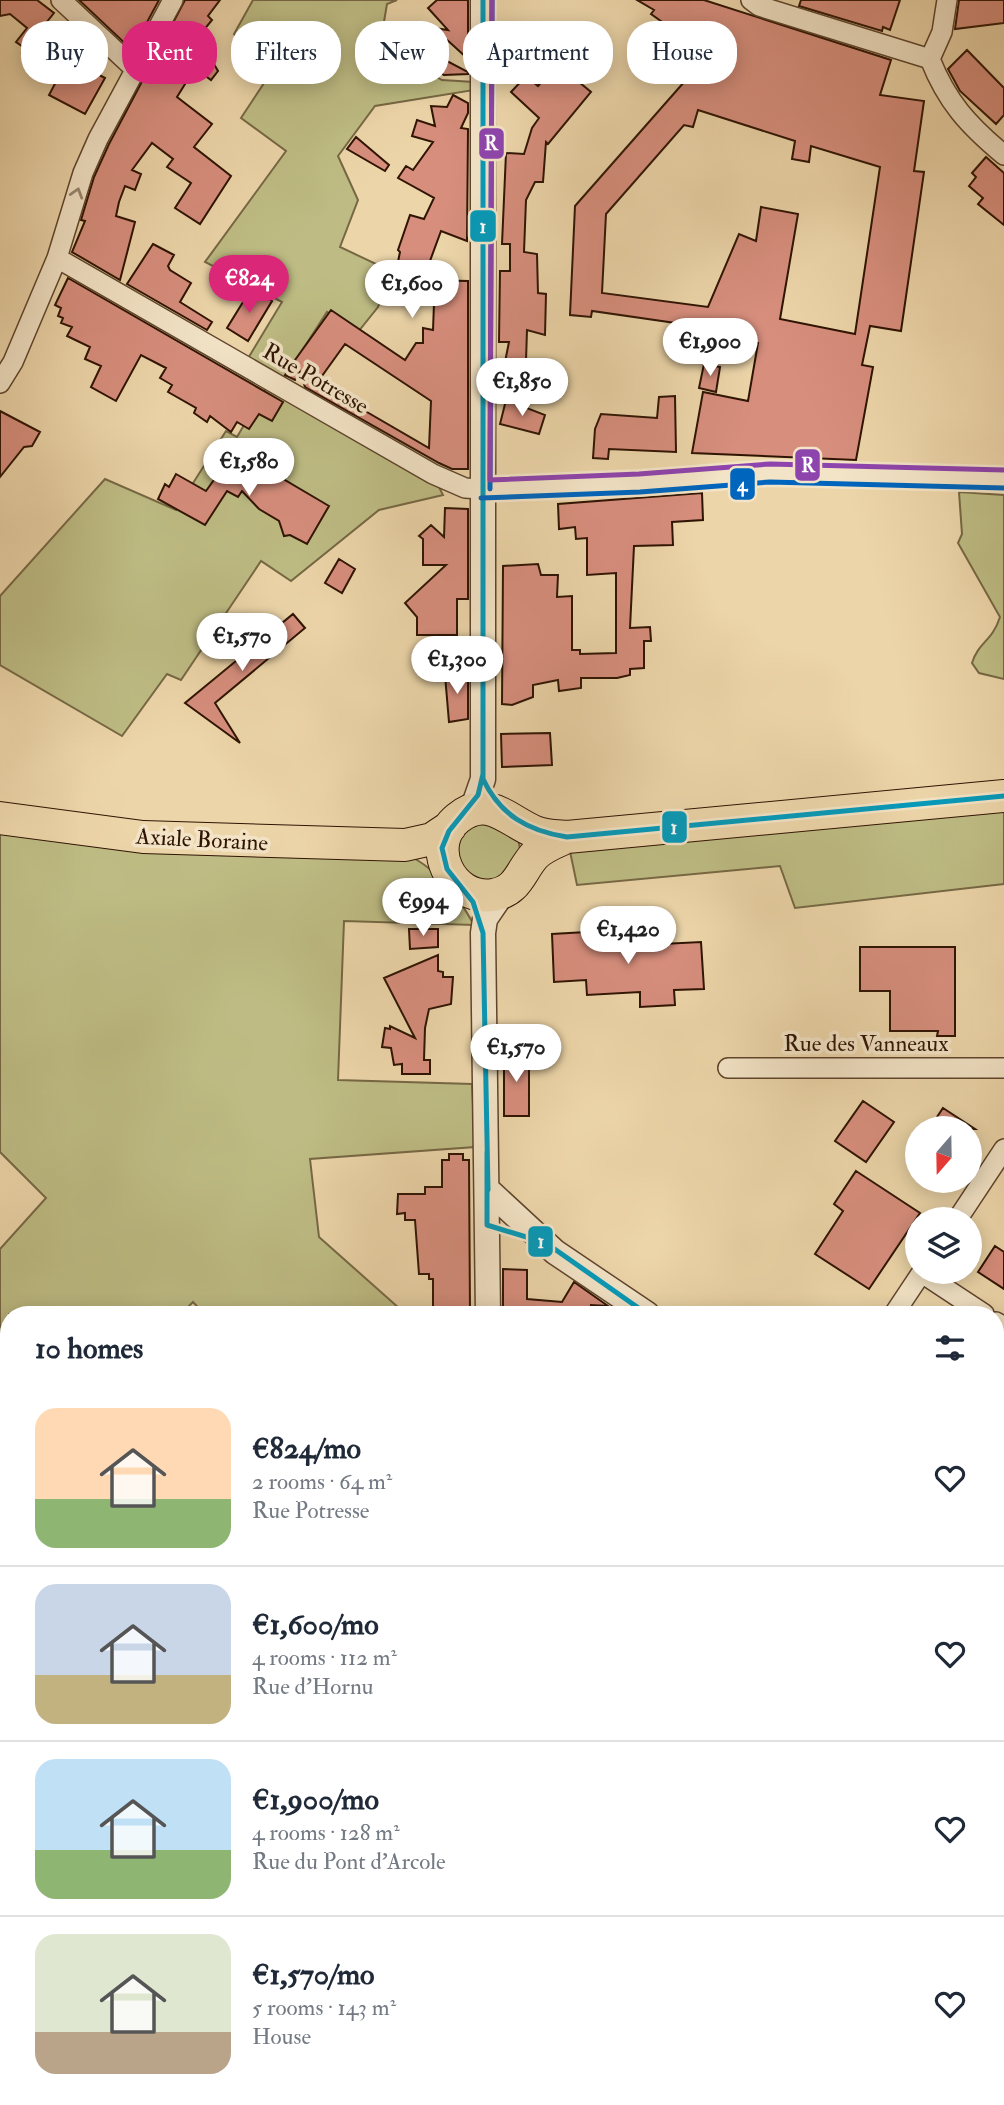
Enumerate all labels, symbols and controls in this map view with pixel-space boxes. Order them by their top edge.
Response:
chip: Buy [21,21,108,84]
chip: Rent [122,21,217,84]
chip: Filters [231,21,341,84]
chip: New [355,21,449,84]
chip: Apartment [463,21,613,84]
chip: House [627,21,737,84]
line badge: R [478,127,505,160]
text: R [484,132,499,156]
one-way arrow [69,187,84,199]
line badge: 1 [469,209,497,243]
text: 1 [480,215,487,239]
pin: €824 [208,256,290,315]
pin: €1,600 [355,260,469,320]
text: €824 [225,263,273,292]
text: €1,600 [381,268,443,297]
pin: €1,900 [653,318,767,378]
text: €1,900 [679,326,741,355]
street label: Rue Potresse [258,337,374,421]
pin: €1,850 [465,358,579,418]
text: €1,850 [492,366,552,395]
pin: €1,580 [192,438,306,498]
text: €1,580 [219,446,279,475]
line badge: R [794,448,821,482]
text: R [801,454,816,478]
line badge: 4 [729,467,756,501]
text: 4 [736,473,749,497]
pin: €1,570 [185,614,299,673]
text: €1,570 [212,621,272,650]
pin: €1,300 [400,636,514,696]
text: €1,300 [427,644,487,673]
line badge: 1 [661,810,688,844]
text: 1 [671,816,678,840]
street label: Axiale Boraine [134,822,269,857]
pin: €994 [382,878,464,938]
text: €994 [398,886,448,915]
pin: €1,420 [571,906,685,966]
text: €1,420 [596,914,660,943]
pin: €1,570 [459,1024,573,1084]
street label: Rue des Vanneaux [784,1029,948,1058]
text: €1,570 [486,1032,546,1061]
north arrow [905,1116,982,1194]
map controls [905,1116,982,1284]
button: layers [905,1207,982,1284]
line badge: 1 [527,1225,554,1258]
text: 1 [538,1230,545,1254]
icon: filters [931,1329,969,1367]
text: 10 homes [35,1330,143,1367]
text: €824/mo [252,1430,361,1467]
icon: home [91,1436,175,1520]
icon: heart [931,1459,969,1497]
text: 2 rooms · 64 m² [252,1467,392,1496]
text: Rue Potresse [252,1496,369,1525]
text: €1,600/mo [252,1606,379,1643]
icon: home [91,1612,175,1696]
icon: heart [931,1635,969,1673]
text: 4 rooms · 112 m² [252,1643,397,1672]
text: Rue d'Hornu [252,1672,374,1701]
text: €1,900/mo [252,1781,379,1818]
icon: home [91,1787,175,1871]
icon: heart [931,1810,969,1848]
text: 4 rooms · 128 m² [252,1818,400,1847]
text: Rue du Pont d'Arcole [252,1847,446,1876]
text: €1,570/mo [252,1956,375,1993]
icon: home [91,1962,175,2046]
icon: heart [931,1985,969,2023]
text: 5 rooms · 143 m² [252,1993,396,2022]
text: House [252,2022,311,2051]

